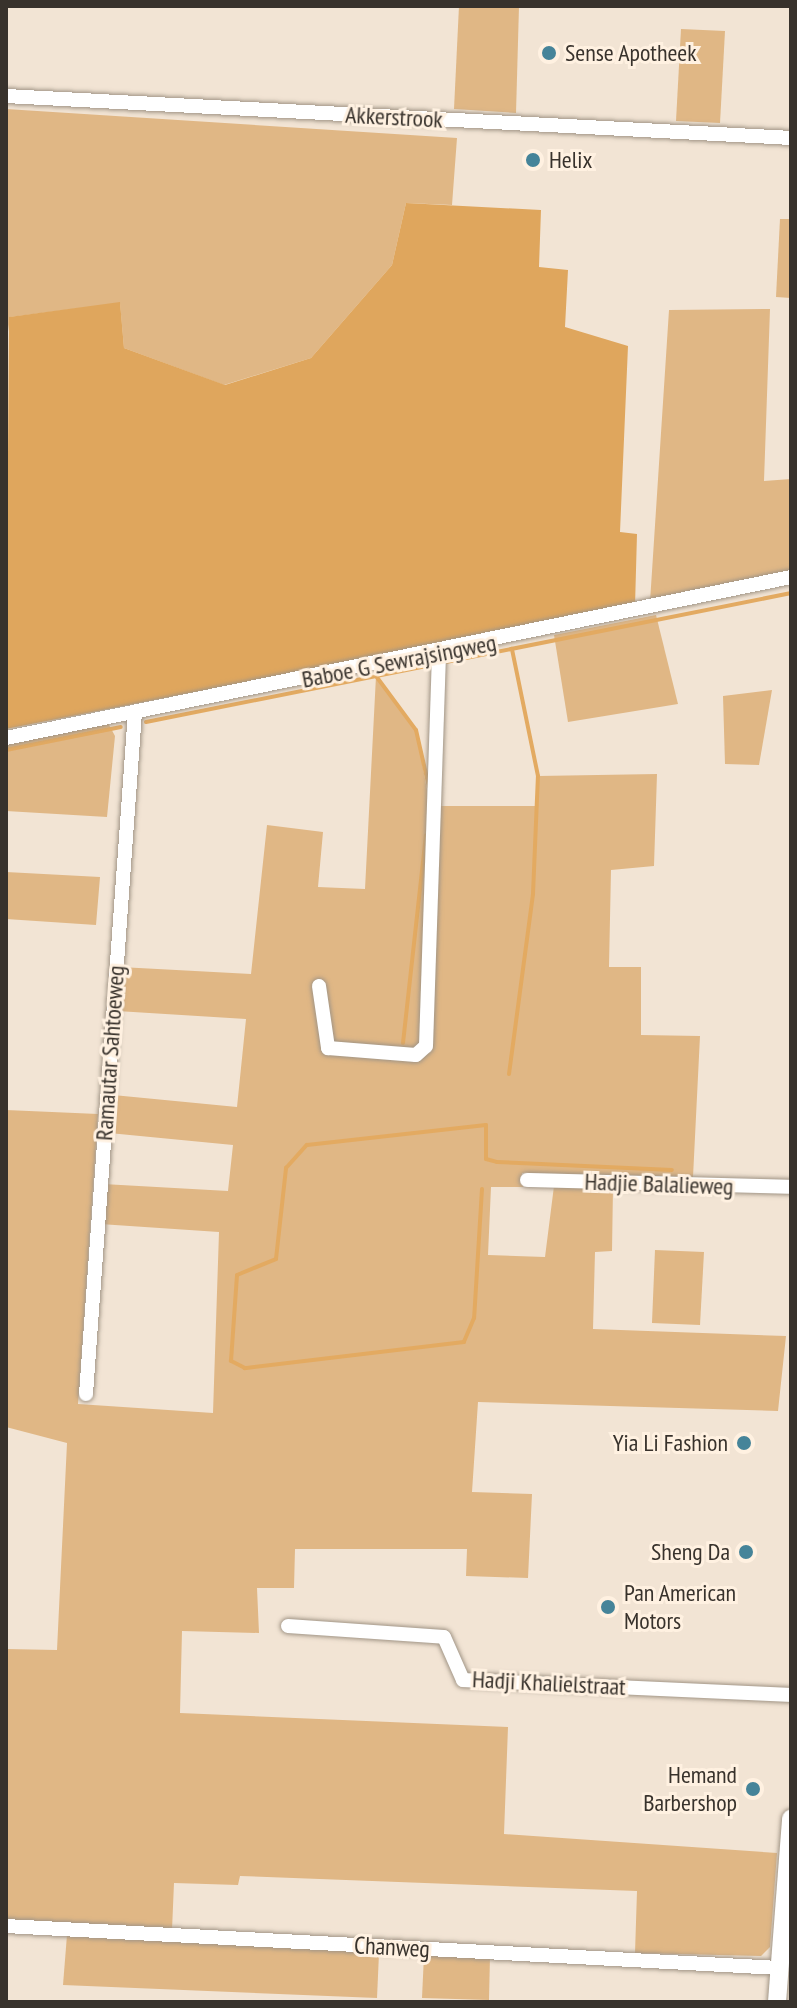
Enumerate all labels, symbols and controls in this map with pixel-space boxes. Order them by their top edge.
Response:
place label: Sense Apotheek [565,39,697,67]
marker: Sense Apotheek [540,44,558,62]
street label: Akkerstrook [345,100,443,134]
place label: Helix [549,146,592,174]
marker: Helix [524,151,542,169]
street label: Baboe G Sewrajsingweg [299,628,499,694]
street label: Ramautar Sahtoeweg [90,964,130,1142]
street label: Hadjie Balalieweg [584,1167,734,1201]
place label: Yia Li Fashion [613,1429,728,1457]
marker: Yia Li Fashion [735,1434,753,1452]
place label: Sheng Da [651,1538,730,1566]
marker: Sheng Da [737,1543,755,1561]
place label: Pan American Motors [624,1579,737,1635]
marker: Pan American Motors [599,1598,617,1616]
street label: Hadji Khalielstraat [472,1665,626,1701]
place label: Hemand Barbershop [643,1761,737,1817]
marker: Hemand Barbershop [744,1780,762,1798]
street label: Chanweg [353,1931,431,1963]

